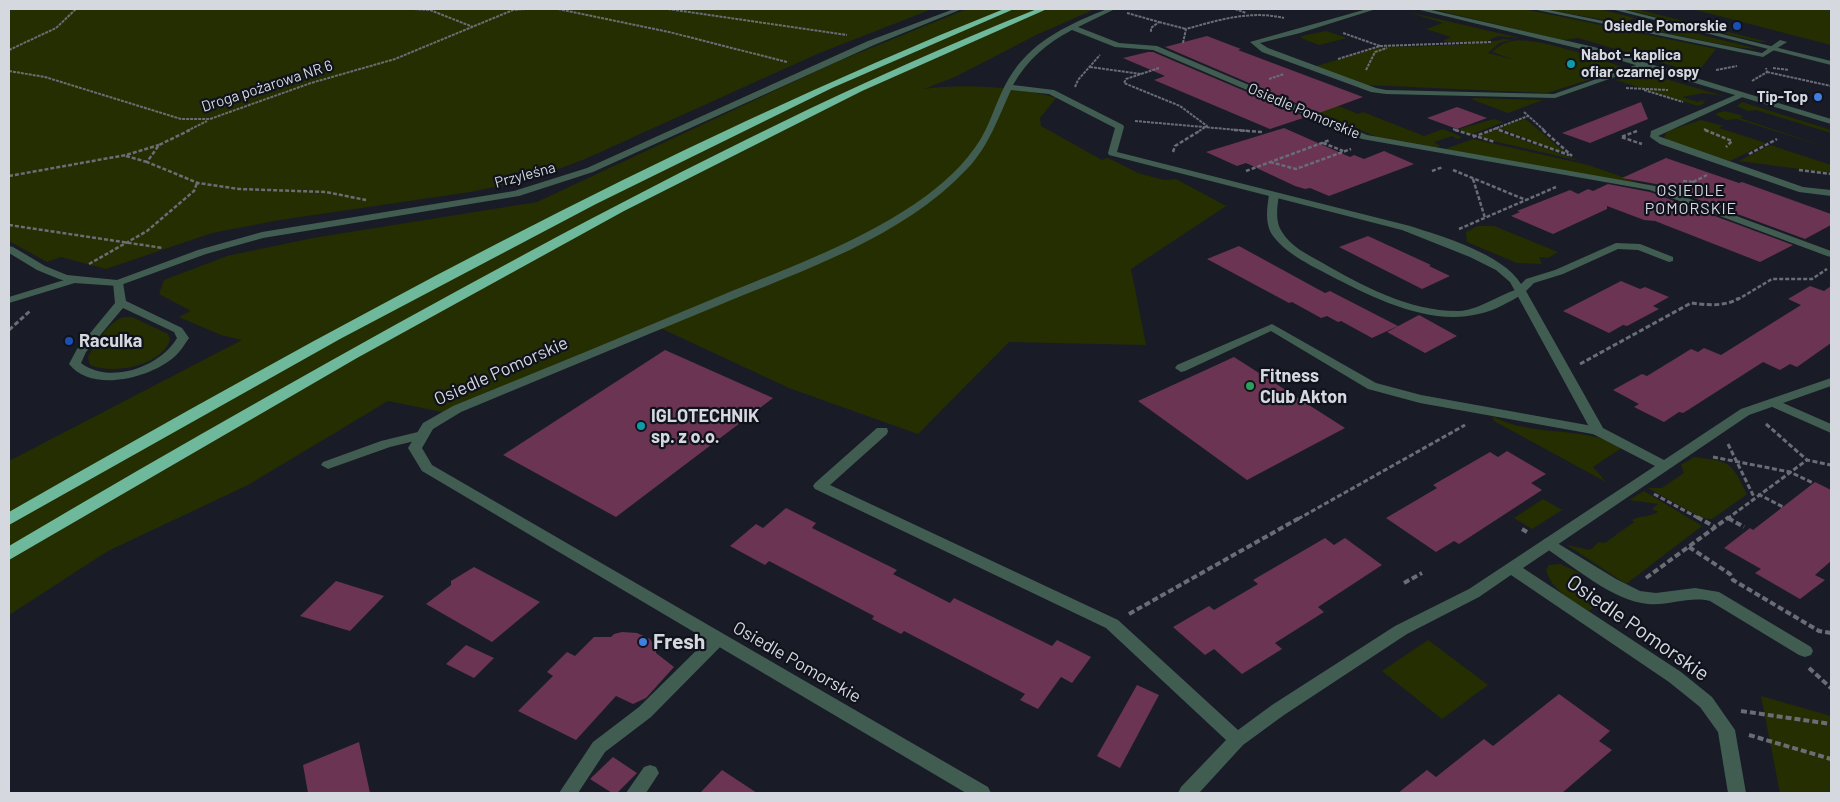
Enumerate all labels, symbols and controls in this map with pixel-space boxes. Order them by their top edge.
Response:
place label: Osiedle Pomorskie [1604,17,1727,35]
marker: Osiedle Pomorskie [1731,20,1743,32]
place label: Nabot - kaplica ofiar czarnej ospy [1581,46,1699,81]
street label: Droga pożarowa NR 6 [199,56,335,116]
marker: Nabot - kaplica ofiar czarnej ospy [1565,58,1577,70]
street label: Osiedle Pomorskie [1245,79,1363,143]
place label: Tip-Top [1757,88,1808,106]
marker: Tip-Top [1812,91,1824,103]
street label: Przyleśna [493,158,557,192]
district label: OSIEDLE POMORSKIE [1644,181,1738,219]
place label: Raculka [79,330,142,352]
street label: Osiedle Pomorskie [431,332,571,410]
marker: Raculka [63,335,75,347]
place label: Fitness Club Akton [1260,365,1347,408]
marker: Fitness Club Akton [1244,380,1256,392]
place label: IGLOTECHNIK sp. z o.o. [651,405,759,448]
marker: IGLOTECHNIK sp. z o.o. [635,420,647,432]
street label: Osiedle Pomorskie [1562,569,1714,687]
street label: Osiedle Pomorskie [729,617,865,707]
place label: Fresh [653,629,705,655]
marker: Fresh [637,636,649,648]

